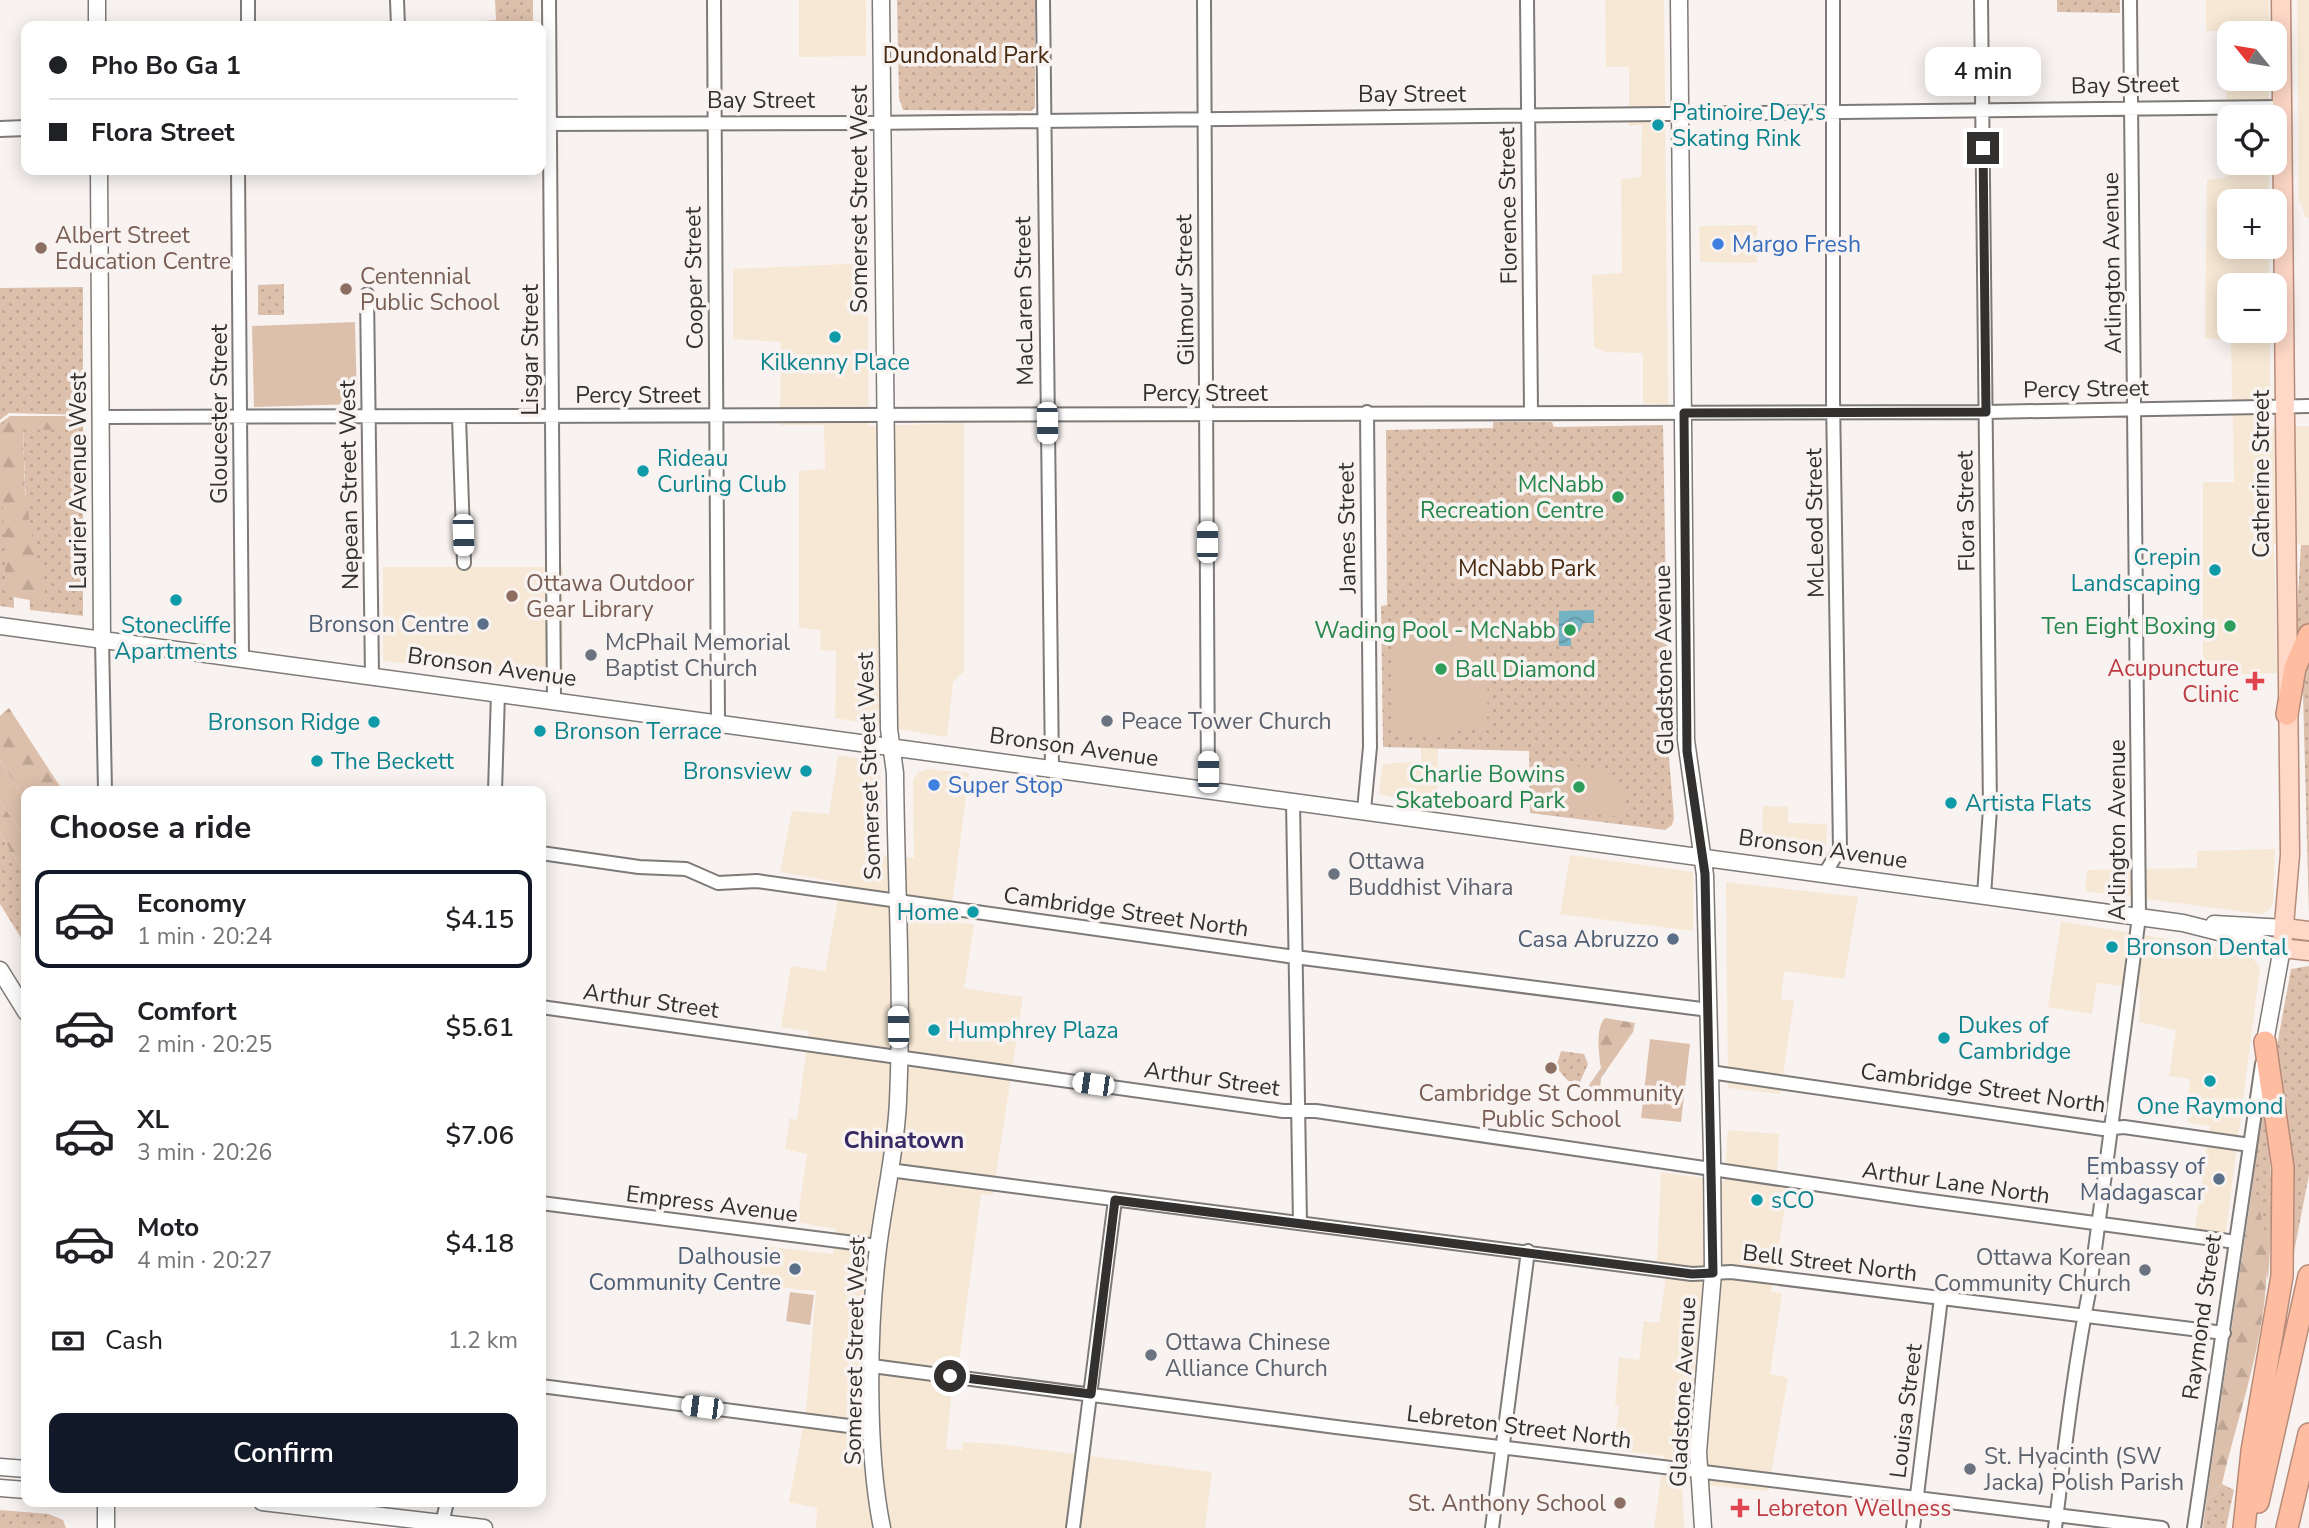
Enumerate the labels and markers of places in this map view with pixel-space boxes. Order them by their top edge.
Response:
place label: Patinoire Dey's Skating Rink [1672,97,1826,154]
marker: Patinoire Dey's Skating Rink [1650,117,1666,133]
place label: Albert Street Education Centre [55,220,231,277]
place label: Margo Fresh [1732,229,1861,260]
marker: Margo Fresh [1710,236,1726,252]
marker: Albert Street Education Centre [33,240,49,256]
place label: Centennial Public School [360,261,500,318]
marker: Centennial Public School [338,281,354,297]
marker: Kilkenny Place [827,329,843,345]
place label: Kilkenny Place [760,347,910,378]
place label: Rideau Curling Club [657,443,787,500]
marker: Rideau Curling Club [635,463,651,479]
place label: McNabb Recreation Centre [1420,469,1604,526]
marker: McNabb Recreation Centre [1610,489,1626,505]
place label: Crepin Landscaping [2071,542,2201,599]
marker: Crepin Landscaping [2207,562,2223,578]
place label: Ottawa Outdoor Gear Library [526,568,695,625]
marker: Ottawa Outdoor Gear Library [504,588,520,604]
marker: Stonecliffe Apartments [168,592,184,608]
place label: Bronson Centre [308,609,469,640]
place label: Stonecliffe Apartments [114,610,238,667]
place label: Ten Eight Boxing [2041,611,2216,642]
place label: Wading Pool - McNabb [1314,615,1556,646]
marker: Bronson Centre [475,616,491,632]
marker: Ten Eight Boxing [2222,618,2238,634]
marker: Wading Pool - McNabb [1562,622,1578,638]
place label: McPhail Memorial Baptist Church [605,627,790,684]
marker: McPhail Memorial Baptist Church [583,647,599,663]
place label: Acupuncture Clinic [2107,653,2239,710]
place label: Ball Diamond [1455,654,1596,685]
marker: Ball Diamond [1433,661,1449,677]
marker: Acupuncture Clinic [2245,671,2265,691]
place label: Peace Tower Church [1121,706,1332,737]
place label: Bronson Ridge [208,707,360,738]
marker: Peace Tower Church [1099,713,1115,729]
marker: Bronson Ridge [366,714,382,730]
place label: Bronson Terrace [554,716,722,747]
marker: Bronson Terrace [532,723,548,739]
place label: The Beckett [331,746,455,777]
marker: The Beckett [309,753,325,769]
place label: Bronsview [683,756,792,787]
place label: Charlie Bowins Skateboard Park [1395,759,1565,816]
marker: Bronsview [798,763,814,779]
place label: Super Stop [948,770,1063,801]
marker: Super Stop [926,777,942,793]
marker: Charlie Bowins Skateboard Park [1571,779,1587,795]
place label: Artista Flats [1965,788,2092,819]
marker: Artista Flats [1943,795,1959,811]
place label: Ottawa Buddhist Vihara [1348,846,1513,903]
marker: Ottawa Buddhist Vihara [1326,866,1342,882]
place label: Home [897,897,959,928]
marker: Home [965,904,981,920]
place label: Casa Abruzzo [1517,924,1659,955]
marker: Casa Abruzzo [1665,931,1681,947]
place label: Bronson Dental [2126,932,2288,963]
marker: Bronson Dental [2104,939,2120,955]
place label: Dukes of Cambridge [1958,1010,2071,1067]
place label: Humphrey Plaza [948,1015,1119,1046]
marker: Humphrey Plaza [926,1022,942,1038]
marker: Dukes of Cambridge [1936,1030,1952,1046]
marker: Cambridge St Community Public School [1543,1060,1559,1076]
marker: One Raymond [2202,1073,2218,1089]
place label: Cambridge St Community Public School [1418,1078,1684,1135]
place label: One Raymond [2136,1091,2284,1122]
place label: Embassy of Madagascar [2080,1151,2206,1208]
marker: Embassy of Madagascar [2211,1171,2227,1187]
place label: sCO [1771,1185,1815,1216]
marker: sCO [1749,1192,1765,1208]
place label: Dalhousie Community Centre [589,1241,781,1298]
place label: Ottawa Korean Community Church [1934,1242,2131,1299]
marker: Dalhousie Community Centre [787,1261,803,1277]
marker: Ottawa Korean Community Church [2137,1262,2153,1278]
place label: Ottawa Chinese Alliance Church [1165,1327,1330,1384]
marker: Ottawa Chinese Alliance Church [1143,1347,1159,1363]
place label: St. Hyacinth (SW Jacka) Polish Parish [1983,1441,2184,1498]
marker: St. Hyacinth (SW Jacka) Polish Parish [1962,1461,1978,1477]
place label: St. Anthony School [1408,1488,1606,1519]
place label: Lebreton Wellness [1756,1493,1951,1524]
marker: St. Anthony School [1612,1495,1628,1511]
marker: Lebreton Wellness [1730,1498,1750,1518]

